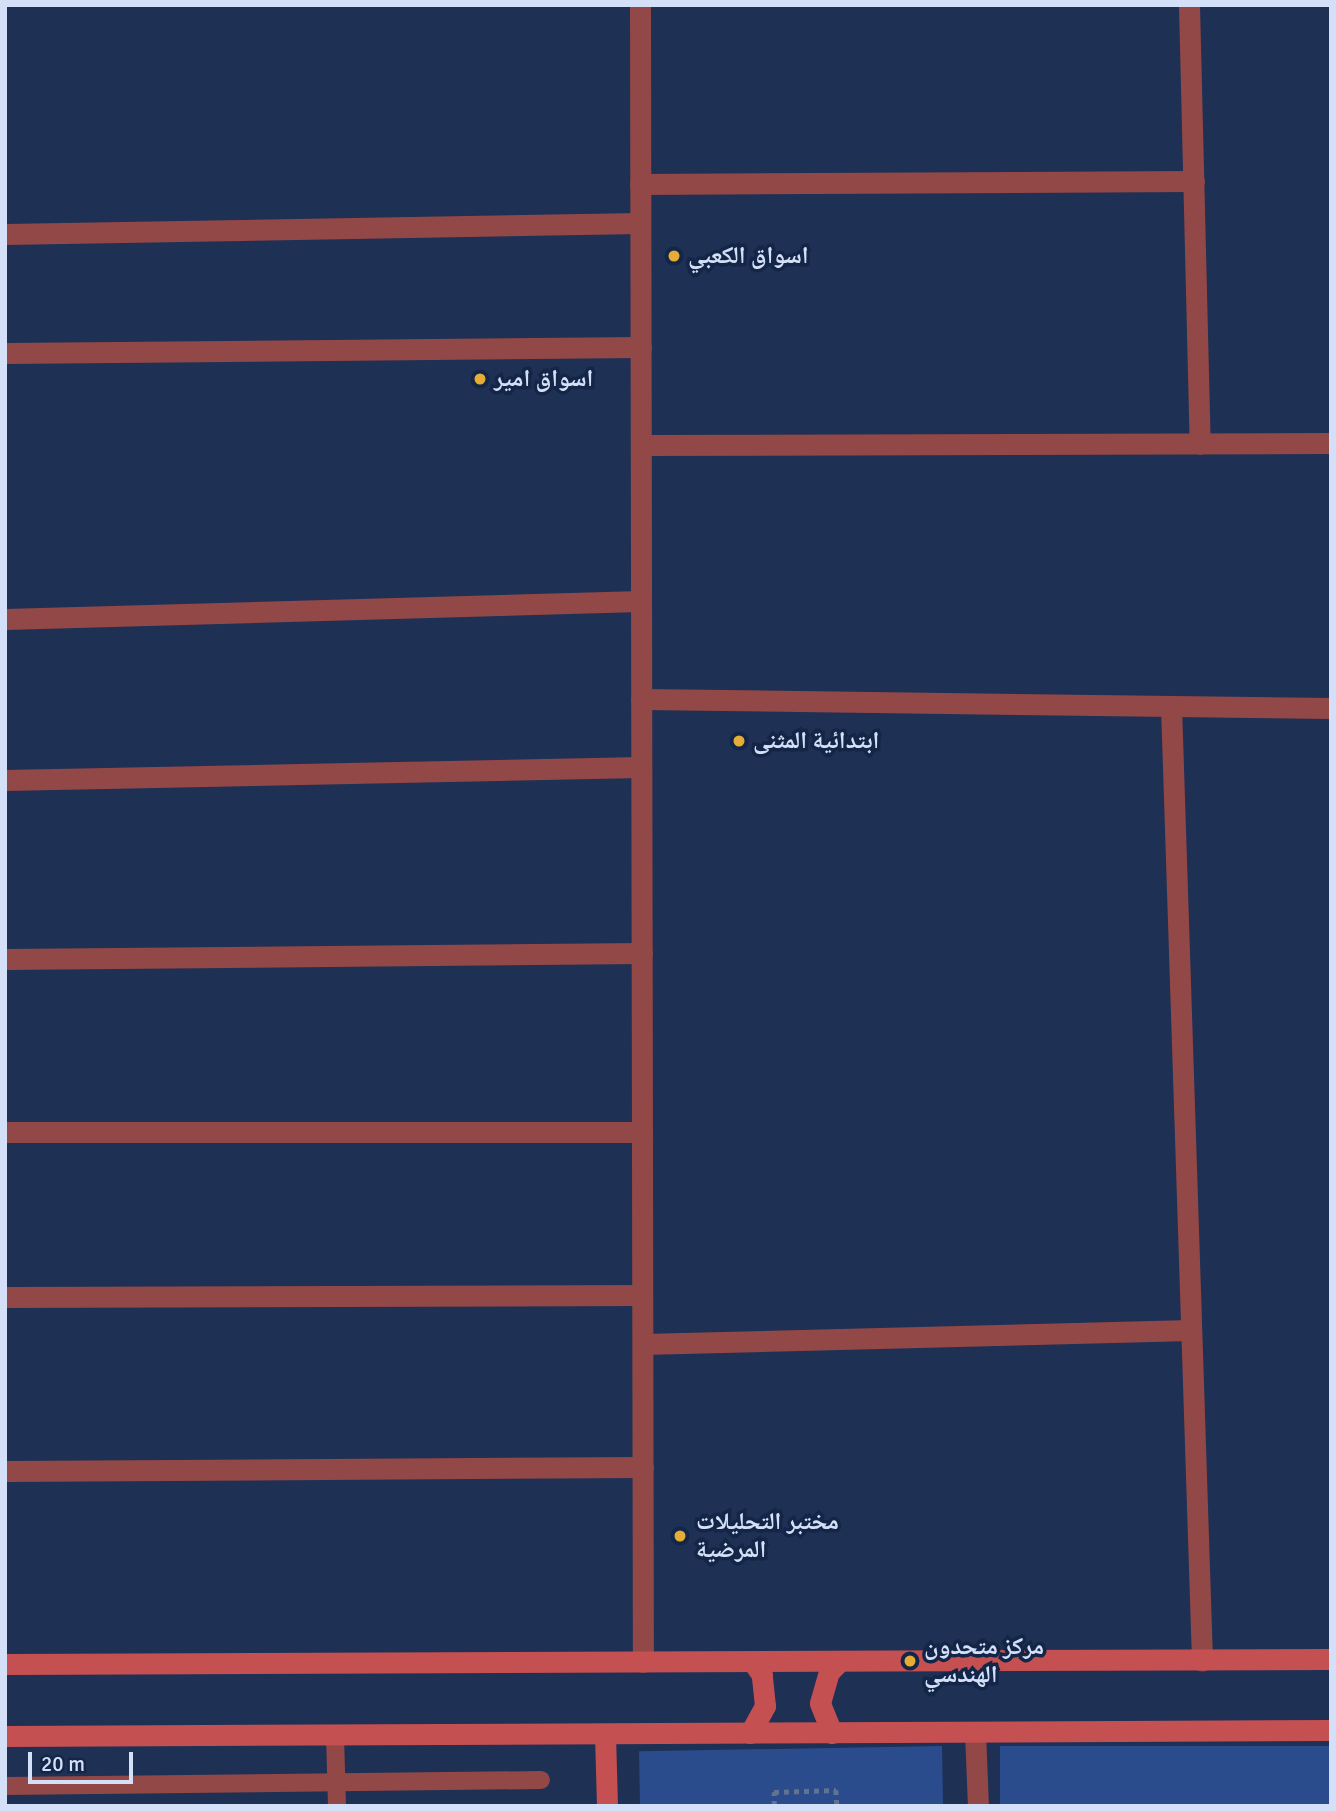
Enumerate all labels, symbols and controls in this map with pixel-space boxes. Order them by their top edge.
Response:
place label: اسواق الكعبي [688,242,809,270]
marker: اسواق الكعبي [666,248,682,264]
place label: اسواق امير [494,365,593,393]
marker: اسواق امير [472,371,488,387]
place label: ابتدائية المثنى [753,727,879,755]
marker: ابتدائية المثنى [731,733,747,749]
place label: مختبر التحليلات المرضية [696,1508,839,1564]
marker: مختبر التحليلات المرضية [670,1526,690,1546]
place label: مركز متحدون الهندسي [924,1633,1044,1689]
marker: مركز متحدون الهندسي [902,1653,918,1669]
scale bar [32,1738,136,1782]
text: 20 m [41,1751,85,1777]

